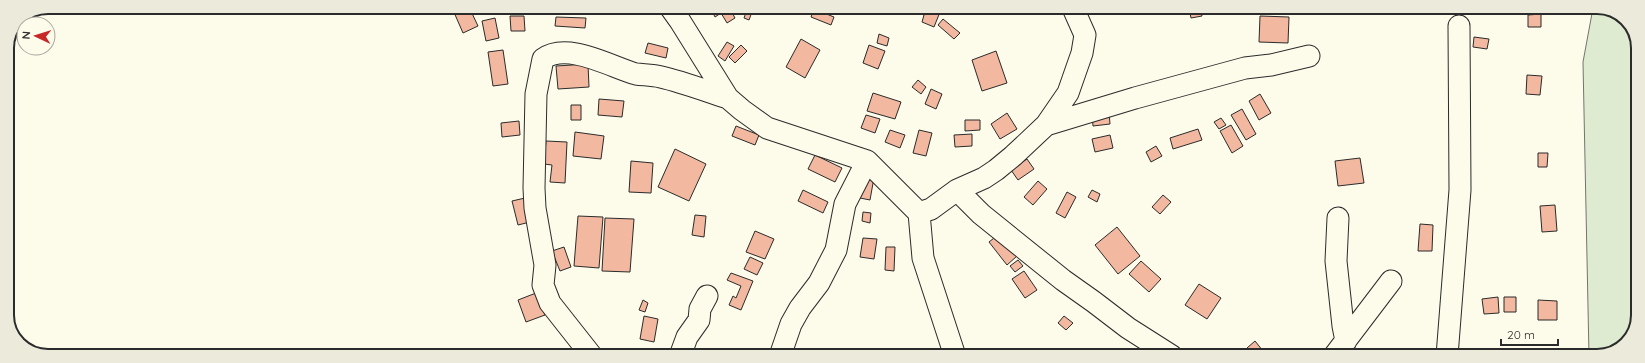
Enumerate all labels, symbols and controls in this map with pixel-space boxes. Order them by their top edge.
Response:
north arrow [16,16,56,56]
text: N [19,31,33,40]
scale bar [1501,321,1558,347]
text: 20 m [1507,327,1535,342]

